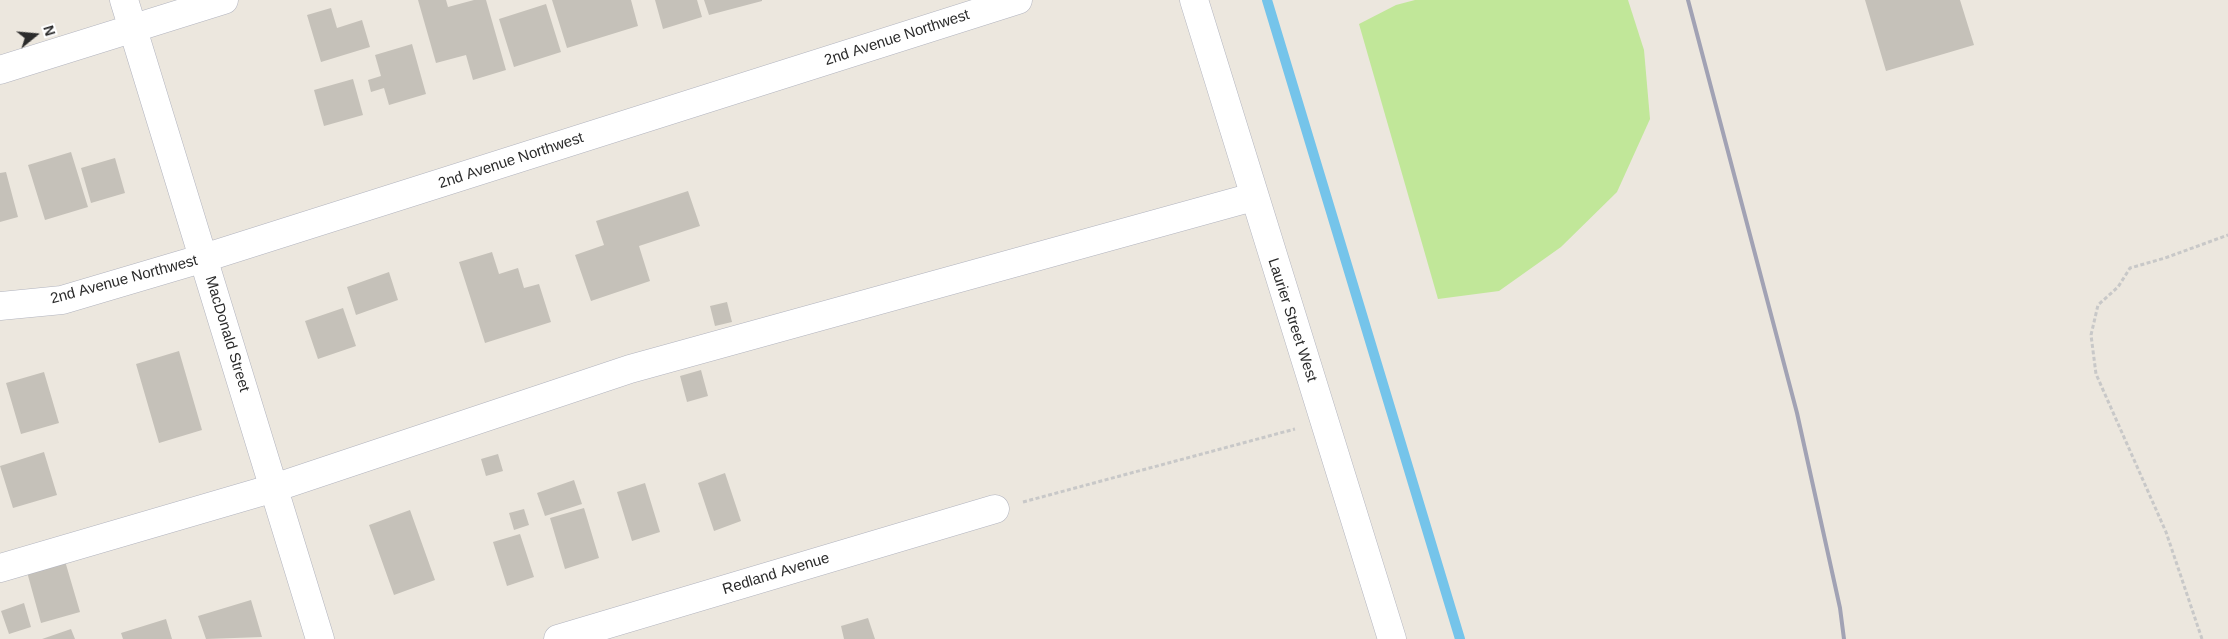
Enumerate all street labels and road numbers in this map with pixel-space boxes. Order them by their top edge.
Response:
street label: 2nd Avenue Northwest [822,6,972,70]
street label: 2nd Avenue Northwest [436,129,586,193]
street label: 2nd Avenue Northwest [49,252,199,308]
street label: Laurier Street West [1264,256,1320,384]
street label: MacDonald Street [201,274,253,394]
street label: Redland Avenue [720,549,832,599]

